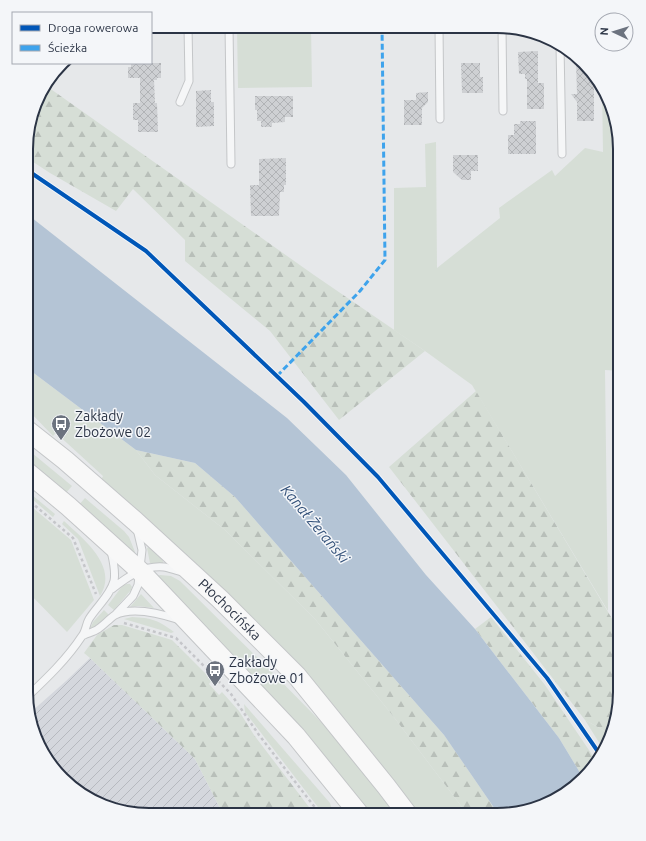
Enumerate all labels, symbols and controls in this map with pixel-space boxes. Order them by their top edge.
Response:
legend [12,12,152,64]
north arrow [594,12,634,52]
text: Droga rowerowa [48,21,138,34]
text: N [598,27,610,36]
text: Ścieżka [48,41,87,54]
place label: Zakłady Zbożowe 02 [75,408,151,440]
bus stop icon: Zakłady Zbożowe 02 [50,413,72,441]
water label: Kanał Żerański [278,481,354,567]
street label: Płochocińska [195,575,265,644]
place label: Zakłady Zbożowe 01 [229,654,305,686]
bus stop icon: Zakłady Zbożowe 01 [204,659,226,687]

